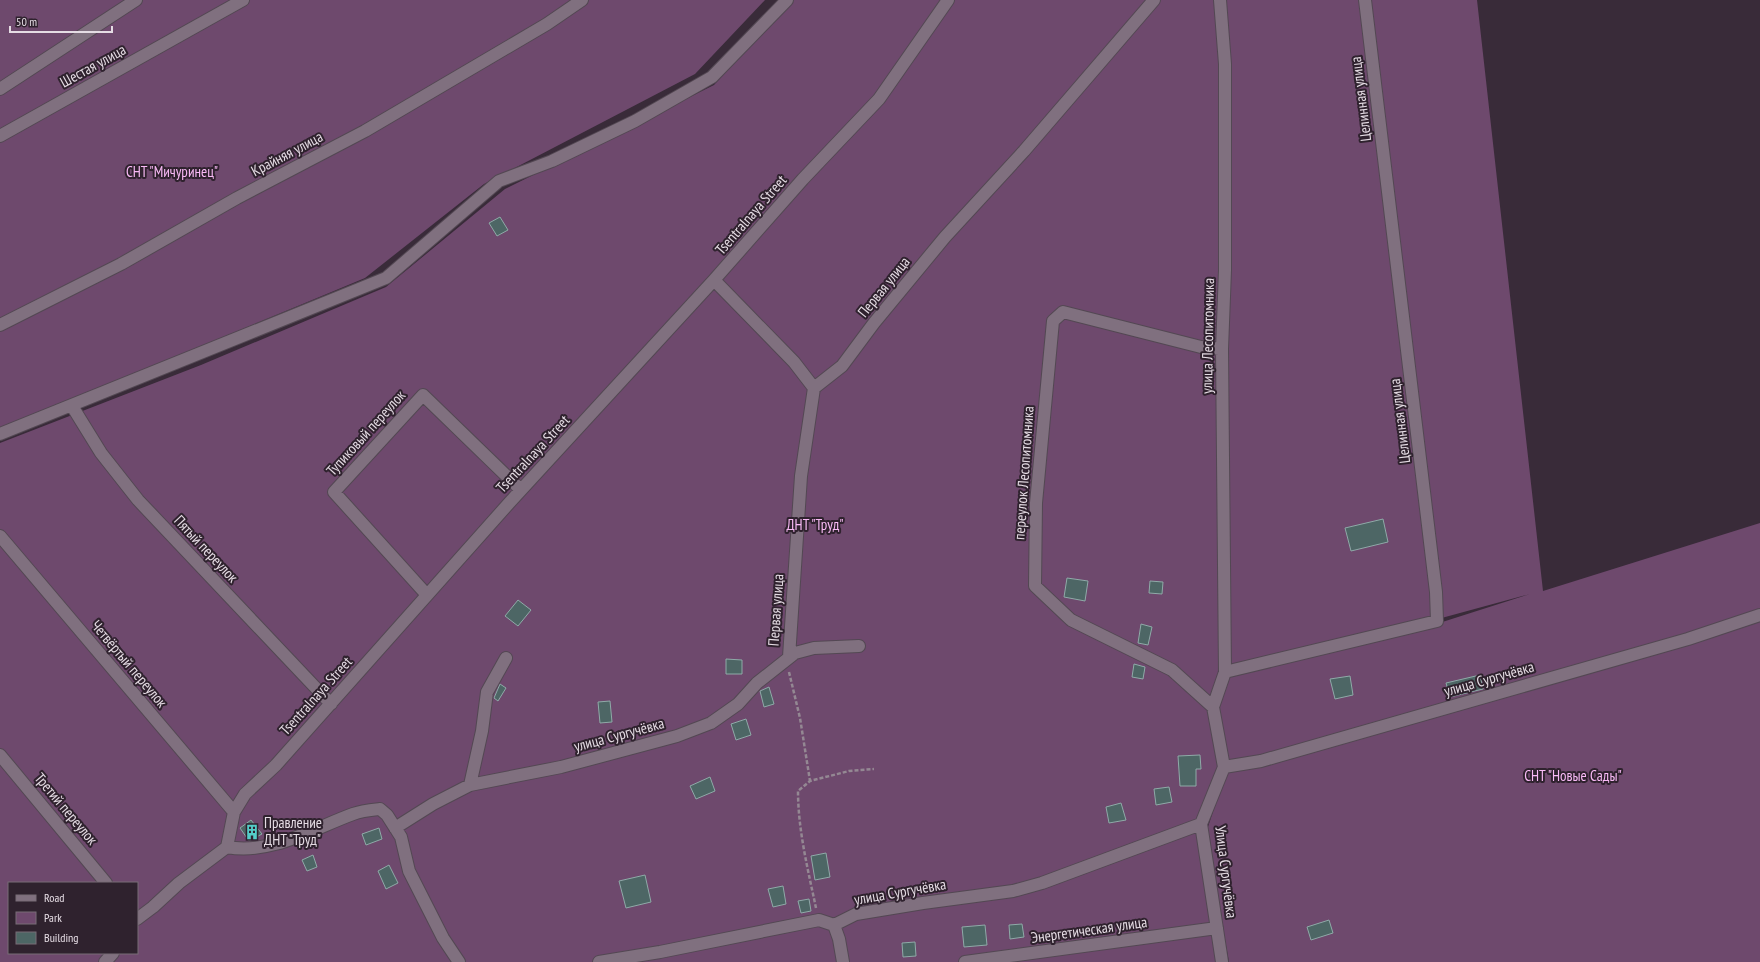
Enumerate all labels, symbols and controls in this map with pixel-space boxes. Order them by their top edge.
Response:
scale bar [10,8,112,34]
text: 50 m [16,14,37,29]
street label: Шестая улица [57,40,129,91]
street label: Целинная улица [1346,56,1375,143]
street label: Крайняя улица [248,127,326,180]
park label: СНТ "Мичуринец" [126,162,218,181]
street label: Tsentralnaya Street [711,171,790,258]
street label: Первая улица [853,253,914,321]
street label: улица Лесопитомника [1197,278,1218,394]
street label: Целинная улица [1385,378,1414,465]
street label: Тупиковый переулок [322,386,409,479]
street label: переулок Лесопитомника [1009,405,1038,541]
street label: Tsentralnaya Street [492,411,574,497]
street label: Пятый переулок [170,511,243,586]
park label: ДНТ "Труд" [786,515,844,534]
street label: Первая улица [764,573,788,647]
street label: Четвёртый переулок [87,616,172,711]
street label: Tsentralnaya Street [275,652,356,739]
street label: улица Сургучёвка [1442,657,1536,700]
street label: улица Сургучёвка [572,713,666,756]
park label: СНТ "Новые Сады" [1524,766,1622,785]
street label: Третий переулок [31,769,102,849]
place label: Правление ДНТ "Труд" [264,813,322,849]
building icon: Правление ДНТ "Труд" [243,823,261,841]
street label: Улица Сургучёвка [1211,825,1242,919]
street label: улица Сургучёвка [853,874,947,909]
legend [8,882,138,954]
text: Road [44,890,64,905]
text: Park [44,910,62,925]
street label: Энергетическая улица [1030,912,1148,947]
text: Building [44,930,79,945]

